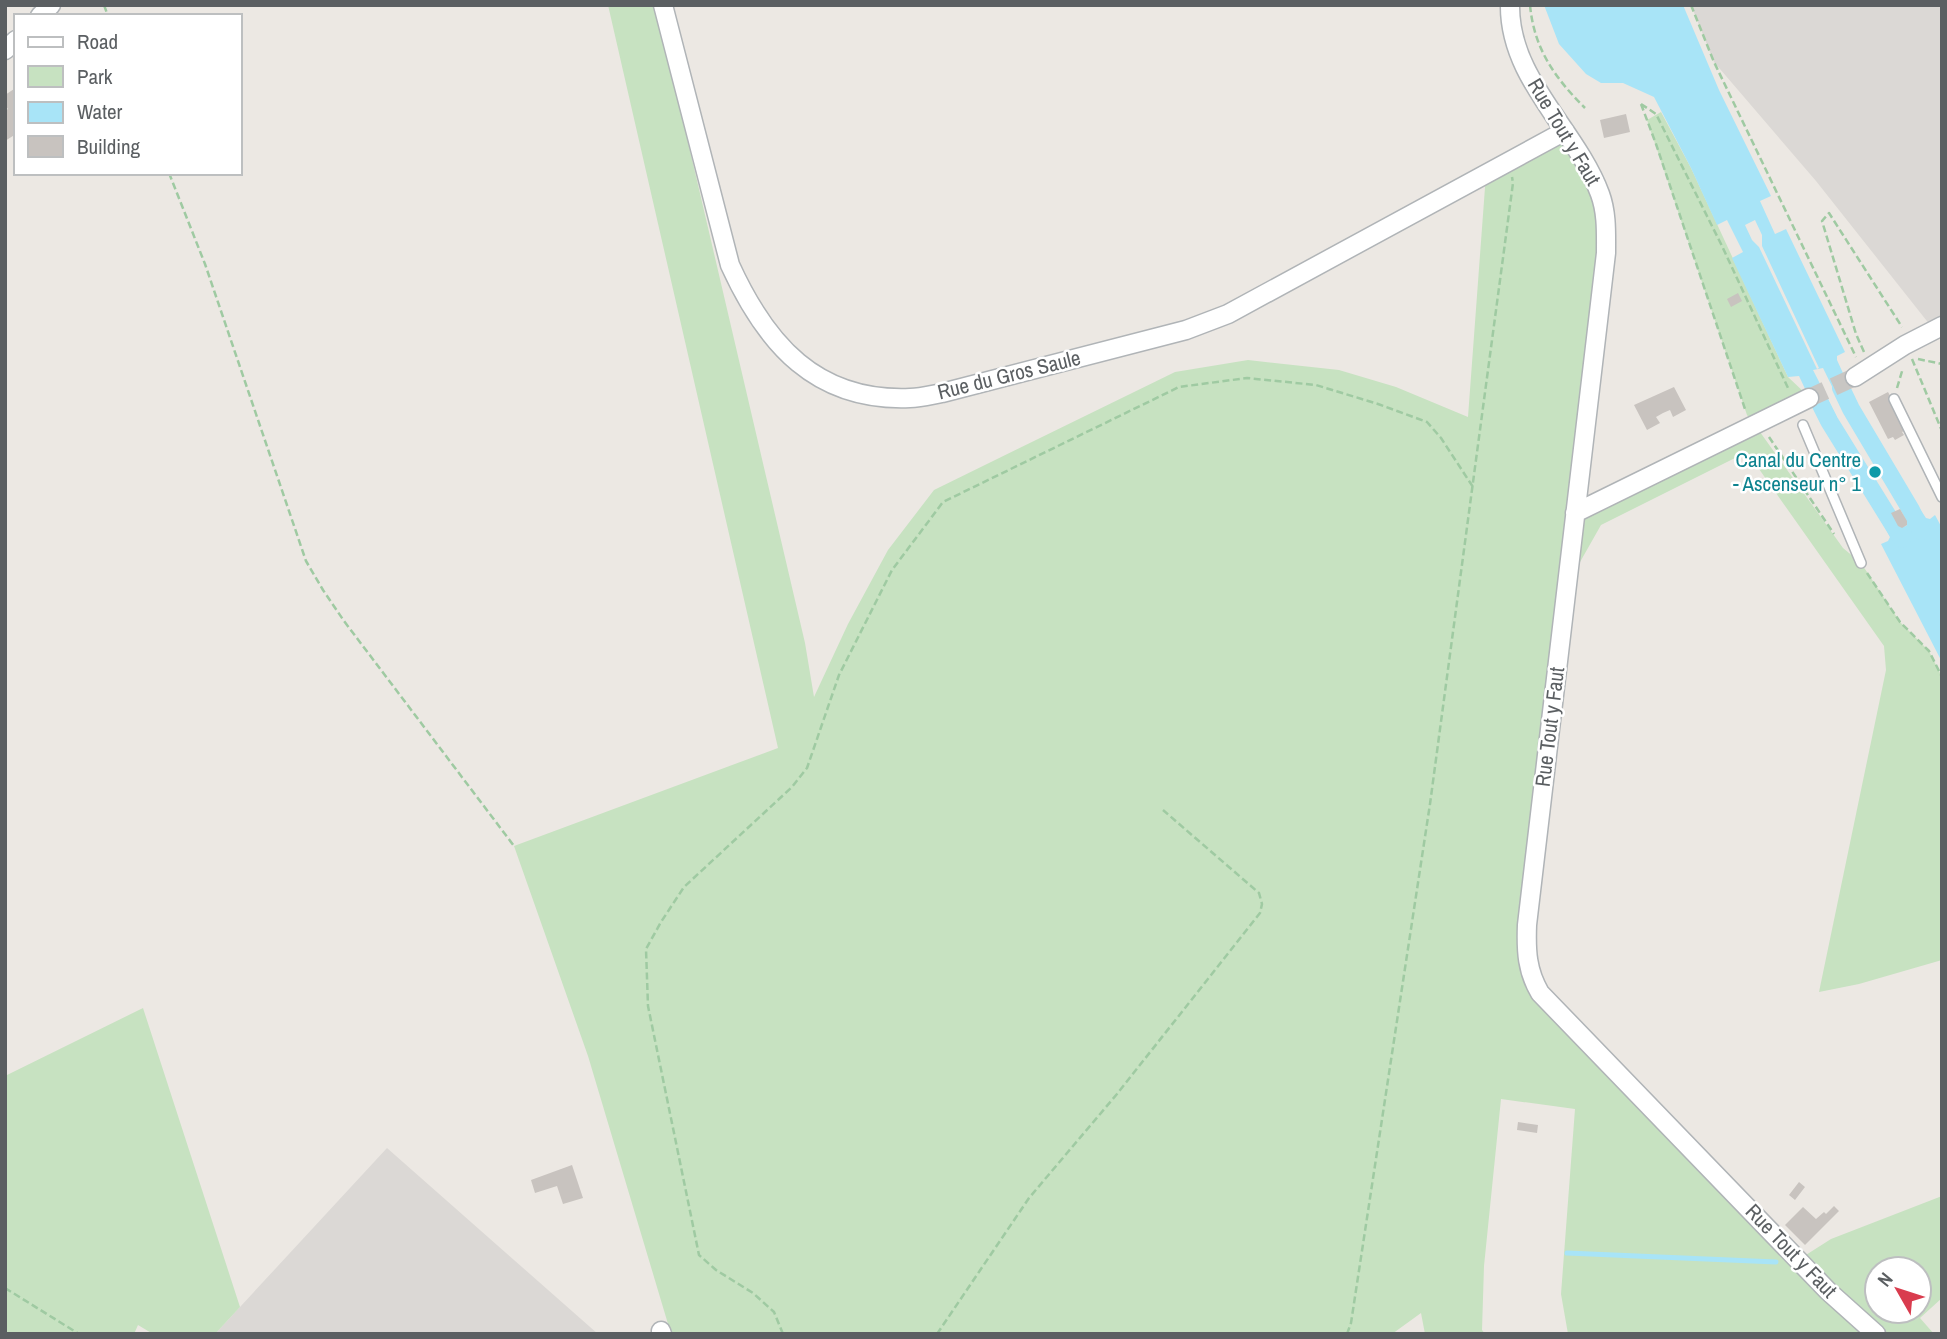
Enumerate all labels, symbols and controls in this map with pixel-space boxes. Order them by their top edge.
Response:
legend [14,14,242,175]
text: Road [77,27,118,56]
text: Park [77,62,113,91]
street label: Rue Tout y Faut [1521,73,1608,191]
text: Water [77,97,123,126]
text: Building [77,132,141,161]
street label: Rue du Gros Saule [934,343,1083,406]
place label: Canal du Centre - Ascenseur n° 1 [1733,445,1861,498]
marker: Canal du Centre - Ascenseur n° 1 [1867,464,1883,480]
street label: Rue Tout y Faut [1528,665,1571,788]
street label: Rue Tout y Faut [1739,1197,1844,1304]
north arrow [1863,1255,1933,1325]
text: N [1871,1267,1898,1292]

